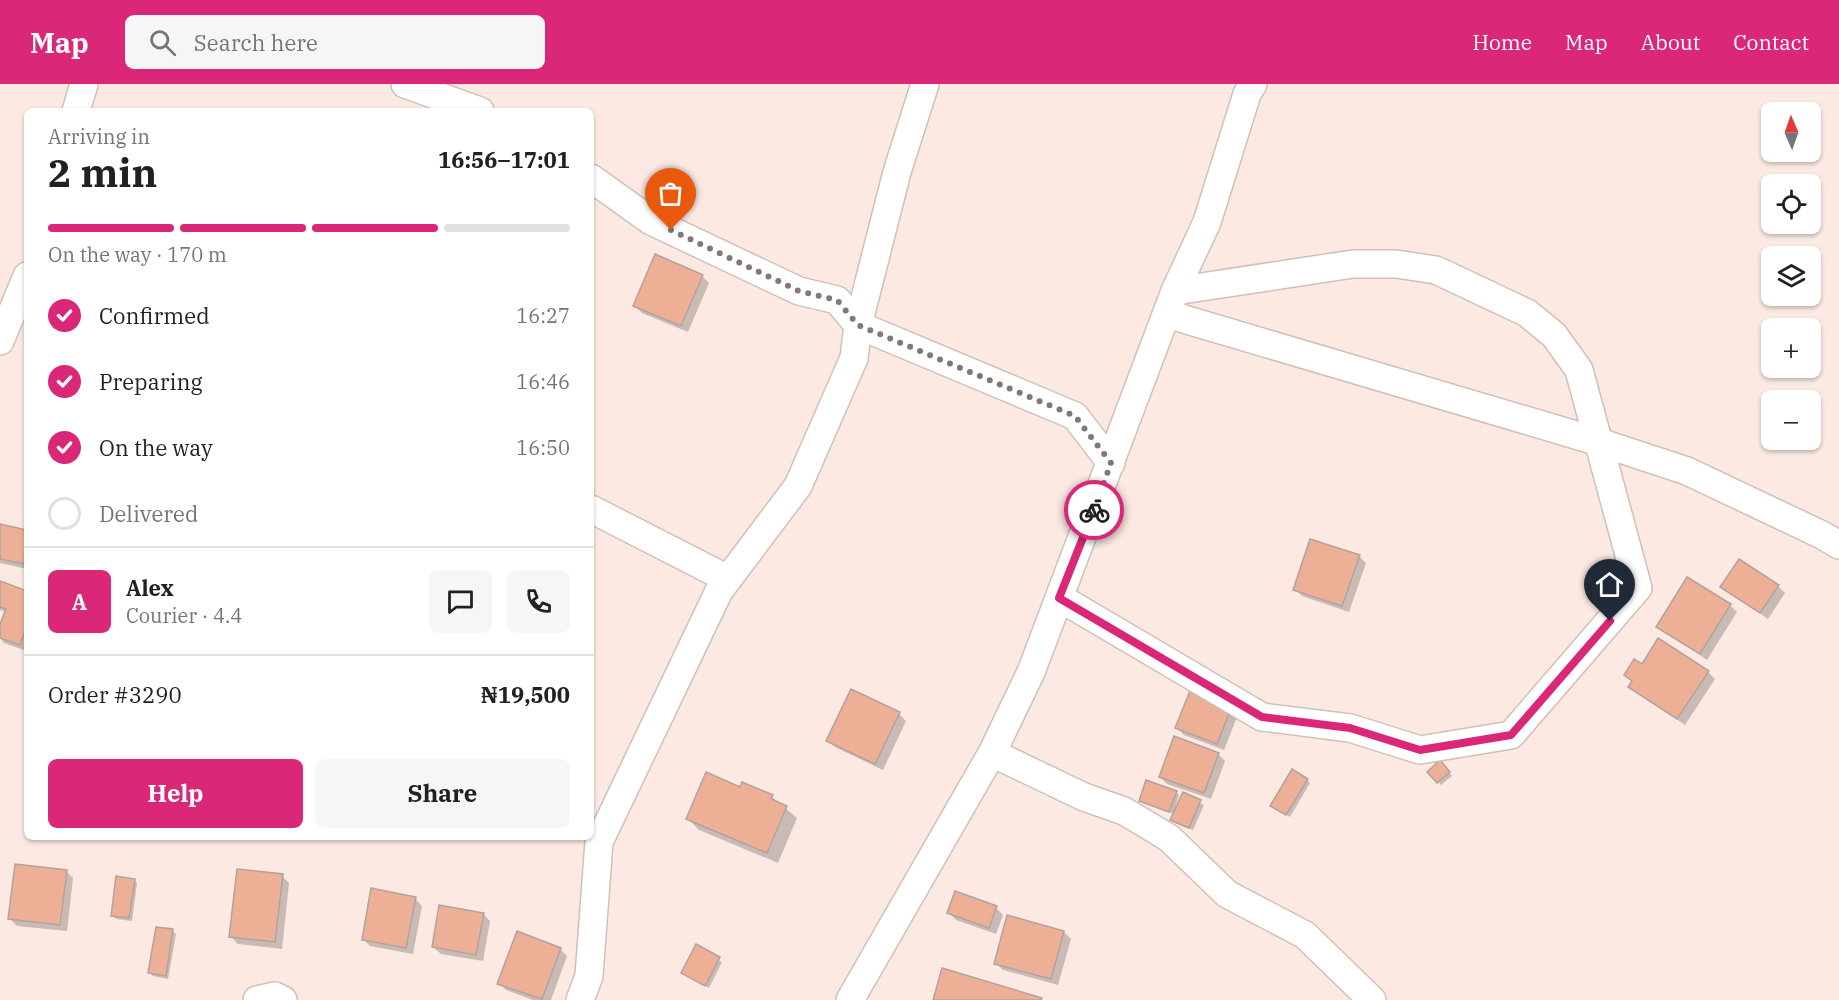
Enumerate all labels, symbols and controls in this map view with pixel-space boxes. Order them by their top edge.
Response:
search box [125,15,545,69]
text: Map [30,24,89,61]
icon: search [146,26,179,59]
text: Search here [194,28,318,57]
text: Home [1472,28,1532,56]
text: Map [1565,28,1608,56]
text: About [1641,28,1700,56]
text: Contact [1733,28,1809,56]
north arrow [1761,102,1821,162]
map controls [1761,102,1821,450]
text: Arriving in [48,123,150,150]
text: 16:56–17:01 [438,145,570,174]
text: 2 min [48,147,157,198]
pin [645,168,696,230]
button: locate [1761,174,1821,234]
icon: bag [654,177,687,210]
text: On the way · 170 m [48,241,227,268]
button: layers [1761,246,1821,306]
icon: check [48,299,81,332]
text: Confirmed [99,301,210,330]
text: 16:27 [516,302,570,329]
button: + [1761,318,1821,378]
icon: check [48,365,81,398]
text: Preparing [99,367,203,396]
text: 16:46 [516,368,570,395]
button: − [1761,390,1821,450]
icon: check [48,431,81,464]
text: On the way [99,433,213,462]
text: 16:50 [516,434,570,461]
courier [1064,480,1124,540]
icon: bike [1078,494,1111,527]
text: Delivered [99,499,198,528]
pin [1584,559,1635,621]
icon: home [1593,568,1626,601]
button: chat [429,570,492,633]
button: phone [507,570,570,633]
text: Alex [126,573,174,602]
text: A [72,587,87,616]
text: Courier · 4.4 [126,602,242,629]
text: Order #3290 [48,680,182,709]
text: ₦19,500 [481,680,570,709]
button: Help [48,759,303,828]
button: Share [315,759,570,828]

